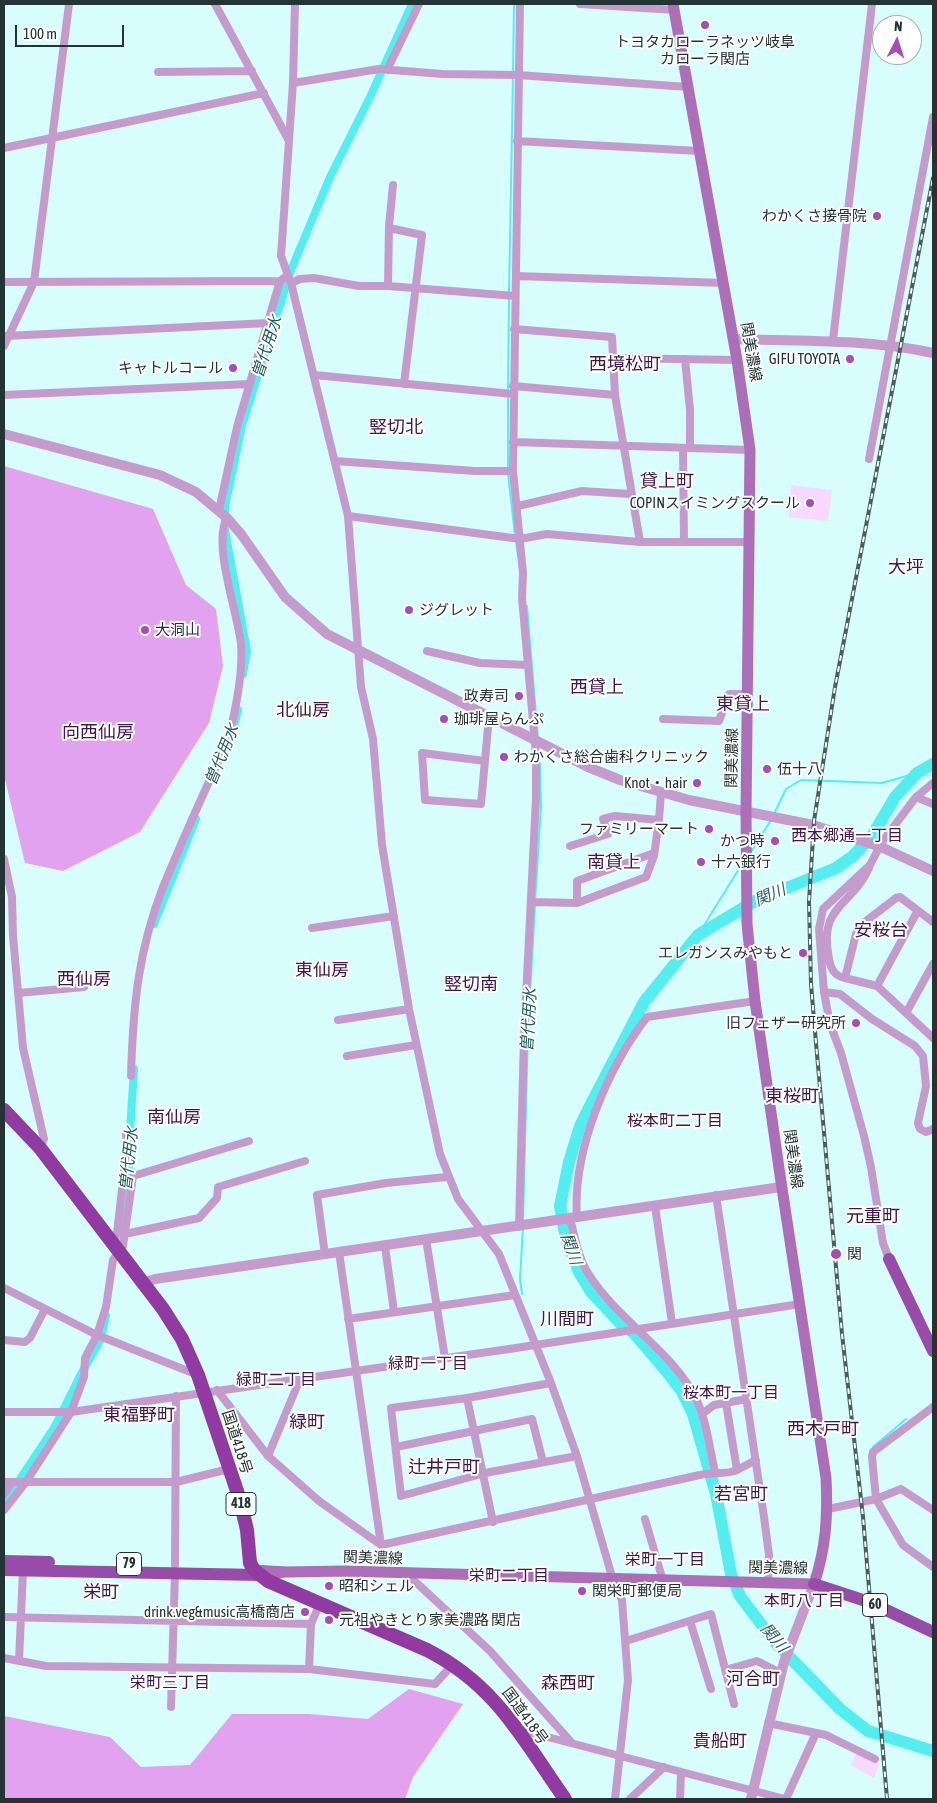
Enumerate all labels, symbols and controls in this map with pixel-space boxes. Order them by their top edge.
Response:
scale bar [18,15,126,47]
north arrow [872,15,922,65]
text: N [893,18,903,34]
marker: トヨタカローラネッツ岐阜 カローラ関店 [699,19,711,31]
text: 100 m [23,25,57,42]
place label: トヨタカローラネッツ岐阜 カローラ関店 [615,33,795,68]
place label: わかくさ接骨院 [762,207,867,225]
marker: わかくさ接骨院 [871,210,883,222]
water label: 曽代用水 [248,314,286,380]
street label: 関美濃線 [737,321,765,383]
place label: GIFU TOYOTA [769,350,840,368]
district label: 西境松町 [589,353,661,375]
marker: GIFU TOYOTA [844,353,856,365]
place label: キャトルコール [118,359,223,377]
marker: キャトルコール [227,362,239,374]
district label: 竪切北 [369,416,423,438]
district label: 貸上町 [640,470,694,492]
place label: COPINスイミングスクール [630,494,800,512]
marker: COPINスイミングスクール [804,497,816,509]
district label: 大坪 [888,556,924,578]
place label: ジグレット [419,601,494,619]
marker: ジグレット [403,604,415,616]
place label: 大洞山 [155,621,200,639]
marker: 大洞山 [139,624,151,636]
district label: 西貸上 [570,676,624,698]
place label: 政寿司 [464,687,509,705]
marker: 政寿司 [513,690,525,702]
district label: 東貸上 [716,693,770,715]
district label: 北仙房 [276,699,330,721]
place label: 珈琲屋らんぷ [454,710,544,728]
marker: 珈琲屋らんぷ [438,713,450,725]
district label: 向西仙房 [62,721,134,743]
water label: 曽代用水 [201,722,243,788]
street label: 関美濃線 [722,728,742,788]
place label: わかくさ総合歯科クリニック [514,748,709,766]
marker: わかくさ総合歯科クリニック [498,751,510,763]
place label: 伍十八 [777,760,822,778]
marker: 伍十八 [761,763,773,775]
place label: Knot・hair [624,774,687,792]
marker: Knot・hair [691,777,703,789]
place label: ファミリーマート [579,820,699,838]
marker: ファミリーマート [703,823,715,835]
district label: 西本郷通一丁目 [791,826,903,846]
place label: かつ時 [720,832,765,850]
marker: かつ時 [769,835,781,847]
district label: 南貸上 [587,851,641,873]
place label: 十六銀行 [711,853,771,871]
marker: 十六銀行 [695,856,707,868]
water label: 関川 [752,880,788,910]
district label: 安桜台 [854,919,908,941]
place label: エレガンスみやもと [658,944,793,962]
marker: エレガンスみやもと [797,947,809,959]
district label: 東仙房 [295,959,349,981]
district label: 西仙房 [57,968,111,990]
district label: 竪切南 [444,973,498,995]
water label: 曽代用水 [518,988,540,1052]
place label: 旧フェザー研究所 [726,1014,846,1032]
marker: 旧フェザー研究所 [850,1017,862,1029]
district label: 東桜町 [765,1085,819,1107]
district label: 南仙房 [147,1106,201,1128]
district label: 桜本町二丁目 [627,1111,723,1131]
water label: 曽代用水 [116,1126,142,1192]
street label: 関美濃線 [780,1128,806,1190]
district label: 元重町 [846,1205,900,1227]
water label: 関川 [557,1231,585,1267]
place label: 関 [847,1245,862,1263]
marker: 関 [829,1247,843,1261]
district label: 川間町 [540,1308,594,1330]
district label: 緑町一丁目 [388,1354,468,1374]
district label: 緑町二丁目 [236,1370,316,1390]
district label: 桜本町一丁目 [683,1383,779,1403]
district label: 東福野町 [103,1404,175,1426]
street label: 国道418号 [218,1408,256,1476]
district label: 緑町 [289,1411,325,1433]
district label: 西木戸町 [787,1418,859,1440]
district label: 辻井戸町 [408,1456,480,1478]
district label: 若宮町 [714,1483,768,1505]
road number: 418 [226,1492,256,1516]
street label: 関美濃線 [343,1548,403,1568]
district label: 栄町一丁目 [625,1550,705,1570]
road number: 79 [116,1552,142,1576]
street label: 関美濃線 [748,1558,808,1578]
district label: 栄町二丁目 [469,1566,549,1586]
place label: 昭和シェル [339,1577,414,1595]
marker: 昭和シェル [323,1580,335,1592]
district label: 栄町 [83,1581,119,1603]
place label: 関栄町郵便局 [592,1582,682,1600]
marker: 関栄町郵便局 [576,1585,588,1597]
district label: 本町八丁目 [764,1591,844,1611]
road number: 60 [862,1594,888,1616]
place label: drink.veg&music高橋商店 [144,1603,295,1621]
marker: drink.veg&music高橋商店 [299,1606,311,1618]
place label: 元祖やきとり家美濃路 関店 [339,1611,521,1629]
marker: 元祖やきとり家美濃路 関店 [323,1614,335,1626]
water label: 関川 [756,1620,792,1656]
district label: 河合町 [726,1668,780,1690]
district label: 森西町 [541,1672,595,1694]
district label: 栄町三丁目 [130,1673,210,1693]
street label: 国道418号 [498,1684,552,1748]
district label: 貴船町 [693,1730,747,1752]

